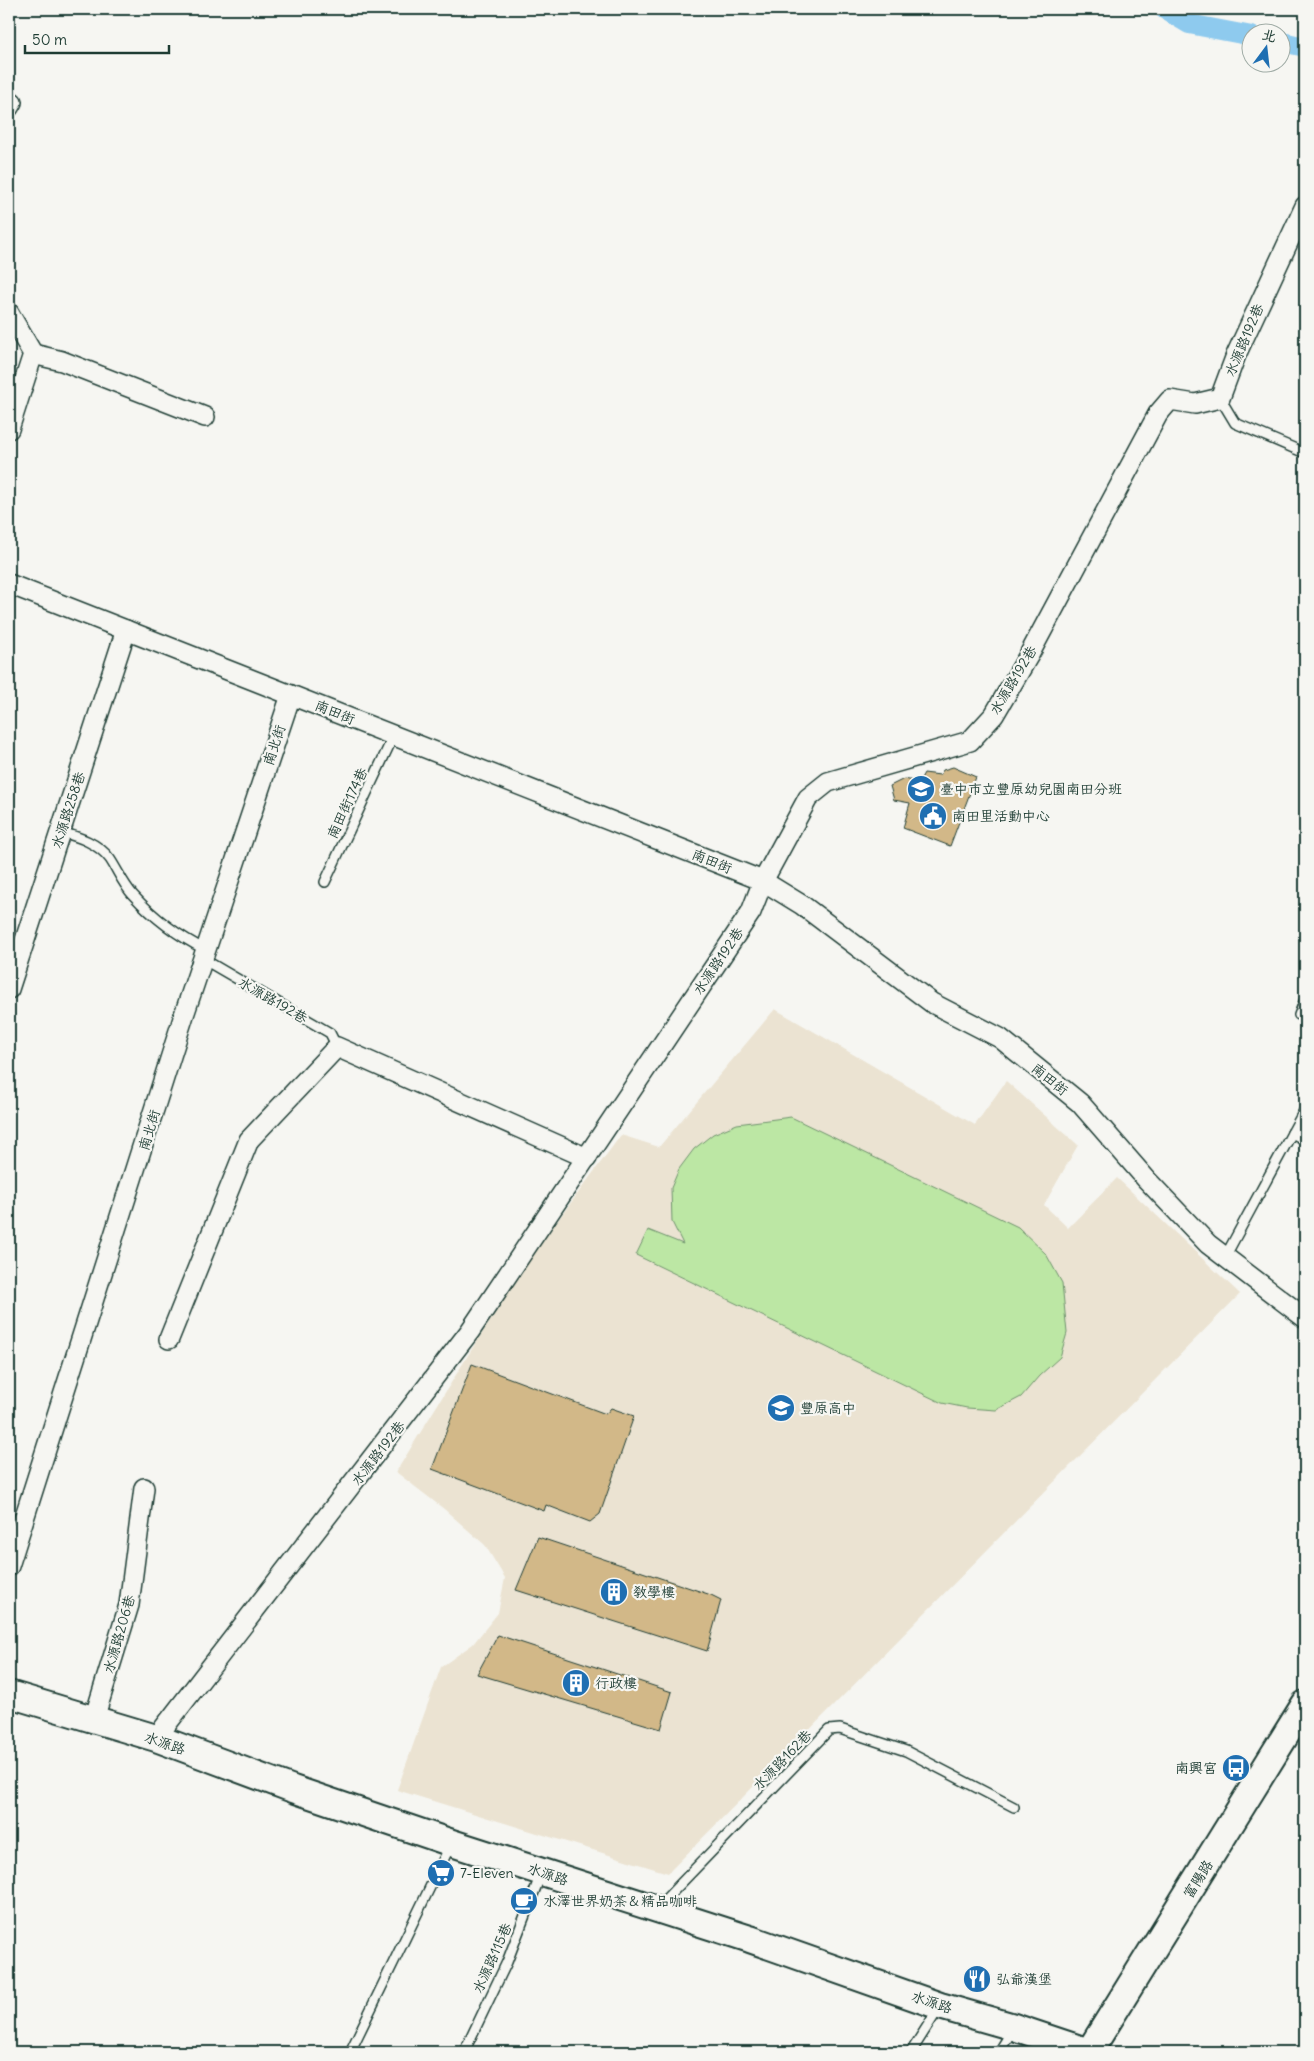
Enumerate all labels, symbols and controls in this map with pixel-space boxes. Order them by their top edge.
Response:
scale bar [25,22,169,54]
north arrow [1242,22,1292,72]
text: 北 [1260,25,1278,46]
text: 50 m [32,30,67,49]
street label: 水源路192巷 [1221,300,1268,379]
street label: 水源路192巷 [985,641,1041,718]
street label: 南田街 [312,696,358,728]
street label: 南北街 [259,722,289,768]
street label: 南田街174巷 [323,764,372,841]
street label: 水源路258巷 [47,768,89,851]
school or university icon: 臺中市立豐原幼兒園南田分班 [906,774,936,804]
place label: 臺中市立豐原幼兒園南田分班 [940,780,1122,798]
public building icon: 南田里活動中心 [918,801,948,831]
place label: 南田里活動中心 [952,807,1050,825]
street label: 南田街 [689,845,735,877]
street label: 水源路192巷 [689,923,748,998]
street label: 水源路192巷 [235,973,312,1028]
street label: 南田街 [1028,1059,1072,1099]
street label: 南北街 [134,1107,164,1153]
school or university icon: 豐原高中 [766,1393,796,1423]
place label: 豐原高中 [800,1399,856,1417]
street label: 水源路192巷 [347,1416,409,1489]
building icon: 教學樓 [599,1577,629,1607]
place label: 教學樓 [633,1583,675,1601]
street label: 水源路206巷 [99,1592,139,1675]
building icon: 行政樓 [561,1668,591,1698]
place label: 行政樓 [595,1674,637,1692]
street label: 水源路162巷 [749,1725,816,1794]
street label: 水源路 [142,1728,188,1758]
bus stop icon: 南興宮 [1221,1753,1251,1783]
place label: 南興宮 [1175,1759,1217,1777]
street label: 富陽路 [1179,1856,1217,1902]
supermarket icon: 7-Eleven [426,1858,456,1888]
street label: 水源路 [525,1859,571,1889]
place label: 7-Eleven [460,1864,514,1882]
cafe icon: 水澤世界奶茶＆精品咖啡 [509,1886,539,1916]
place label: 水澤世界奶茶＆精品咖啡 [543,1892,697,1910]
street label: 水源路115巷 [468,1919,516,1996]
restaurant icon: 弘爺漢堡 [962,1964,992,1994]
place label: 弘爺漢堡 [996,1970,1052,1988]
street label: 水源路 [909,1987,955,2017]

